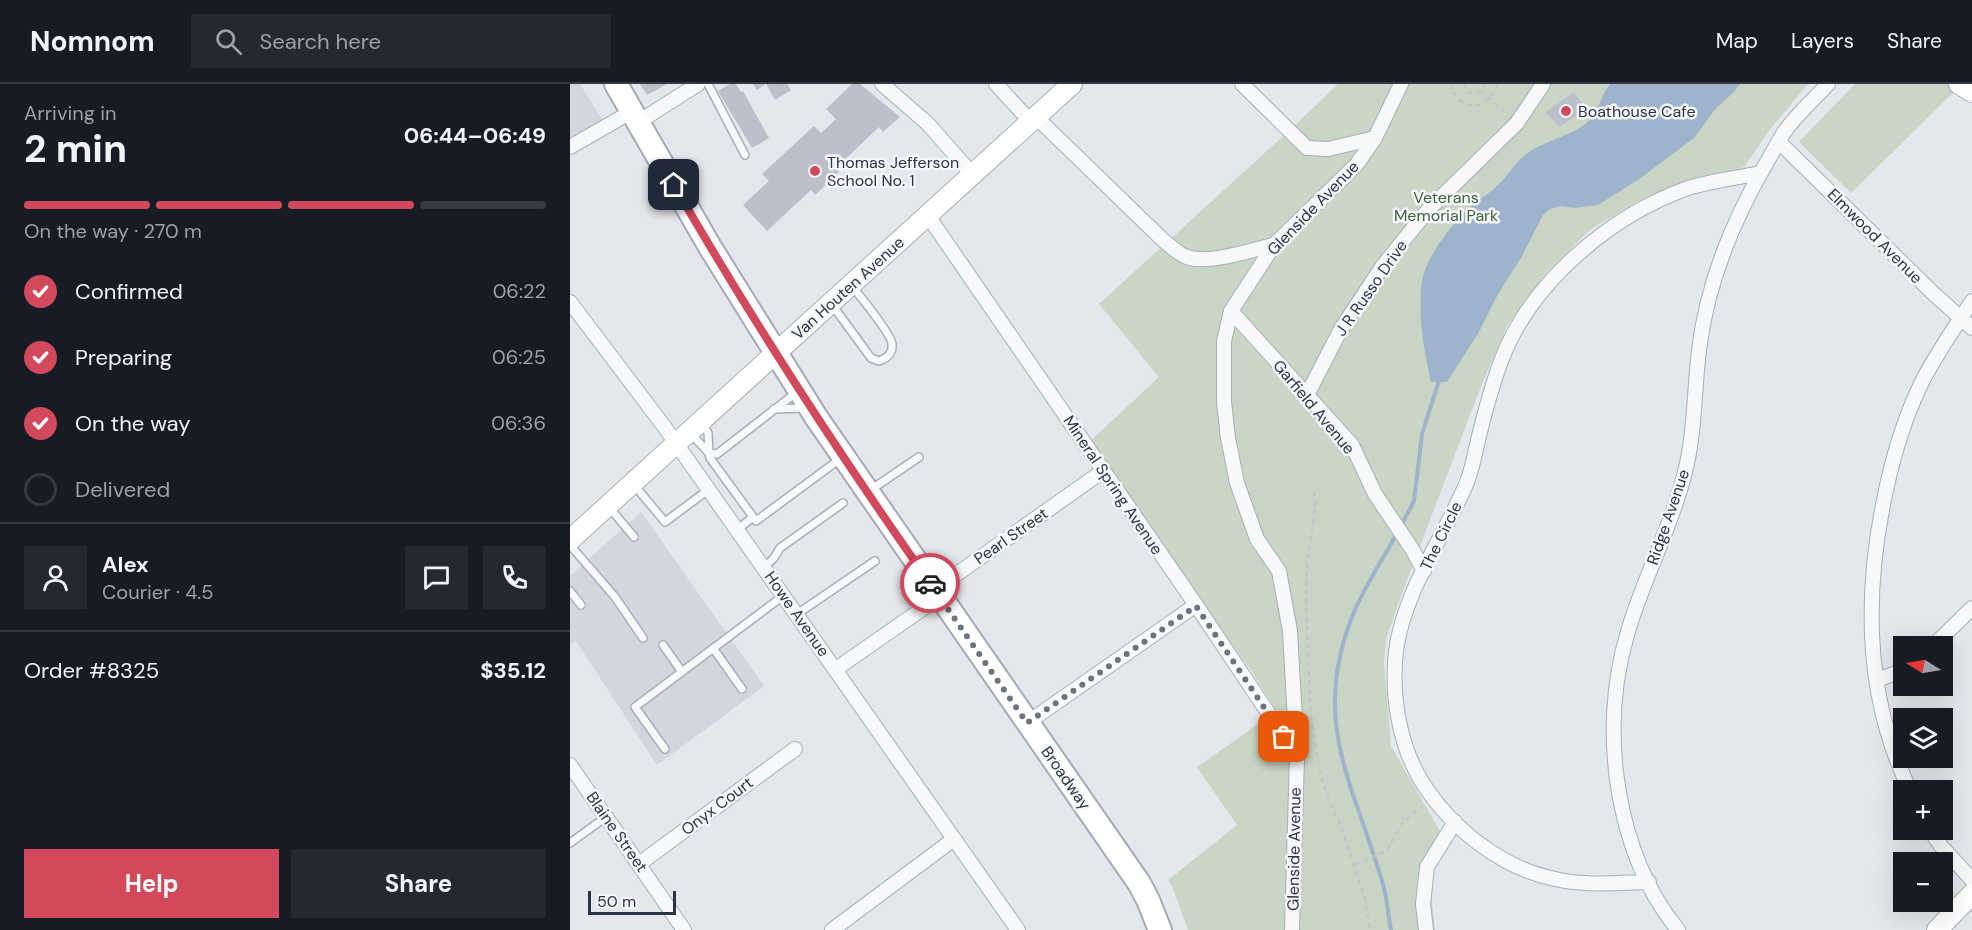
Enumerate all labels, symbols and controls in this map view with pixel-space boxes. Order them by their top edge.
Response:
search box [191,14,611,68]
text: Nomnom [30,23,155,60]
icon: search [212,25,245,58]
text: Search here [260,27,381,56]
text: Map [1716,27,1758,55]
text: Layers [1791,27,1854,55]
text: Share [1887,27,1942,55]
text: Arriving in [24,100,116,126]
place label: Boathouse Cafe [1578,101,1696,122]
marker: Boathouse Cafe [1559,104,1573,118]
text: 06:44–06:49 [404,121,546,150]
text: 2 min [24,123,127,174]
place label: Thomas Jefferson School No. 1 [827,152,959,191]
street label: Glenside Avenue [1263,156,1363,260]
pin [648,159,699,210]
marker: Thomas Jefferson School No. 1 [808,164,822,178]
icon: home [657,168,690,201]
street label: Elmwood Avenue [1823,184,1927,288]
park label: Veterans Memorial Park [1394,187,1498,226]
text: On the way · 270 m [24,218,202,244]
street label: Van Houten Avenue [787,232,909,344]
street label: J R Russo Drive [1330,236,1412,340]
icon: check [24,275,57,308]
text: Confirmed [75,277,183,306]
text: 06:22 [493,278,546,304]
icon: check [24,341,57,374]
text: Preparing [75,343,172,372]
text: 06:25 [492,344,546,370]
street label: Garfield Avenue [1268,355,1360,459]
icon: check [24,407,57,440]
text: On the way [75,409,190,438]
text: 06:36 [491,410,546,436]
street label: Mineral Spring Avenue [1058,411,1168,559]
street label: Ridge Avenue [1642,466,1694,568]
text: Delivered [75,475,170,504]
street label: The Circle [1415,498,1467,574]
street label: Pearl Street [970,503,1052,569]
button: person [24,546,87,609]
button: chat [405,546,468,609]
button: phone [483,546,546,609]
text: Alex [102,550,149,579]
courier [900,553,960,613]
street label: Howe Avenue [760,567,834,661]
icon: car [914,567,947,600]
text: Courier · 4.5 [102,579,214,605]
north arrow [1893,636,1953,696]
map controls [1893,636,1953,912]
text: Order #8325 [24,656,159,685]
text: $35.12 [480,656,546,685]
button: layers [1893,708,1953,768]
pin [1258,711,1309,762]
icon: bag [1267,720,1300,753]
street label: Broadway [1037,742,1096,814]
street label: Onyx Court [677,772,757,840]
button: + [1893,780,1953,840]
street label: Glenside Avenue [1282,787,1306,911]
street label: Blaine Street [582,788,652,876]
button: Help [24,849,279,918]
button: Share [291,849,546,918]
button: − [1893,852,1953,912]
scale bar [588,888,676,916]
text: 50 m [597,891,636,912]

